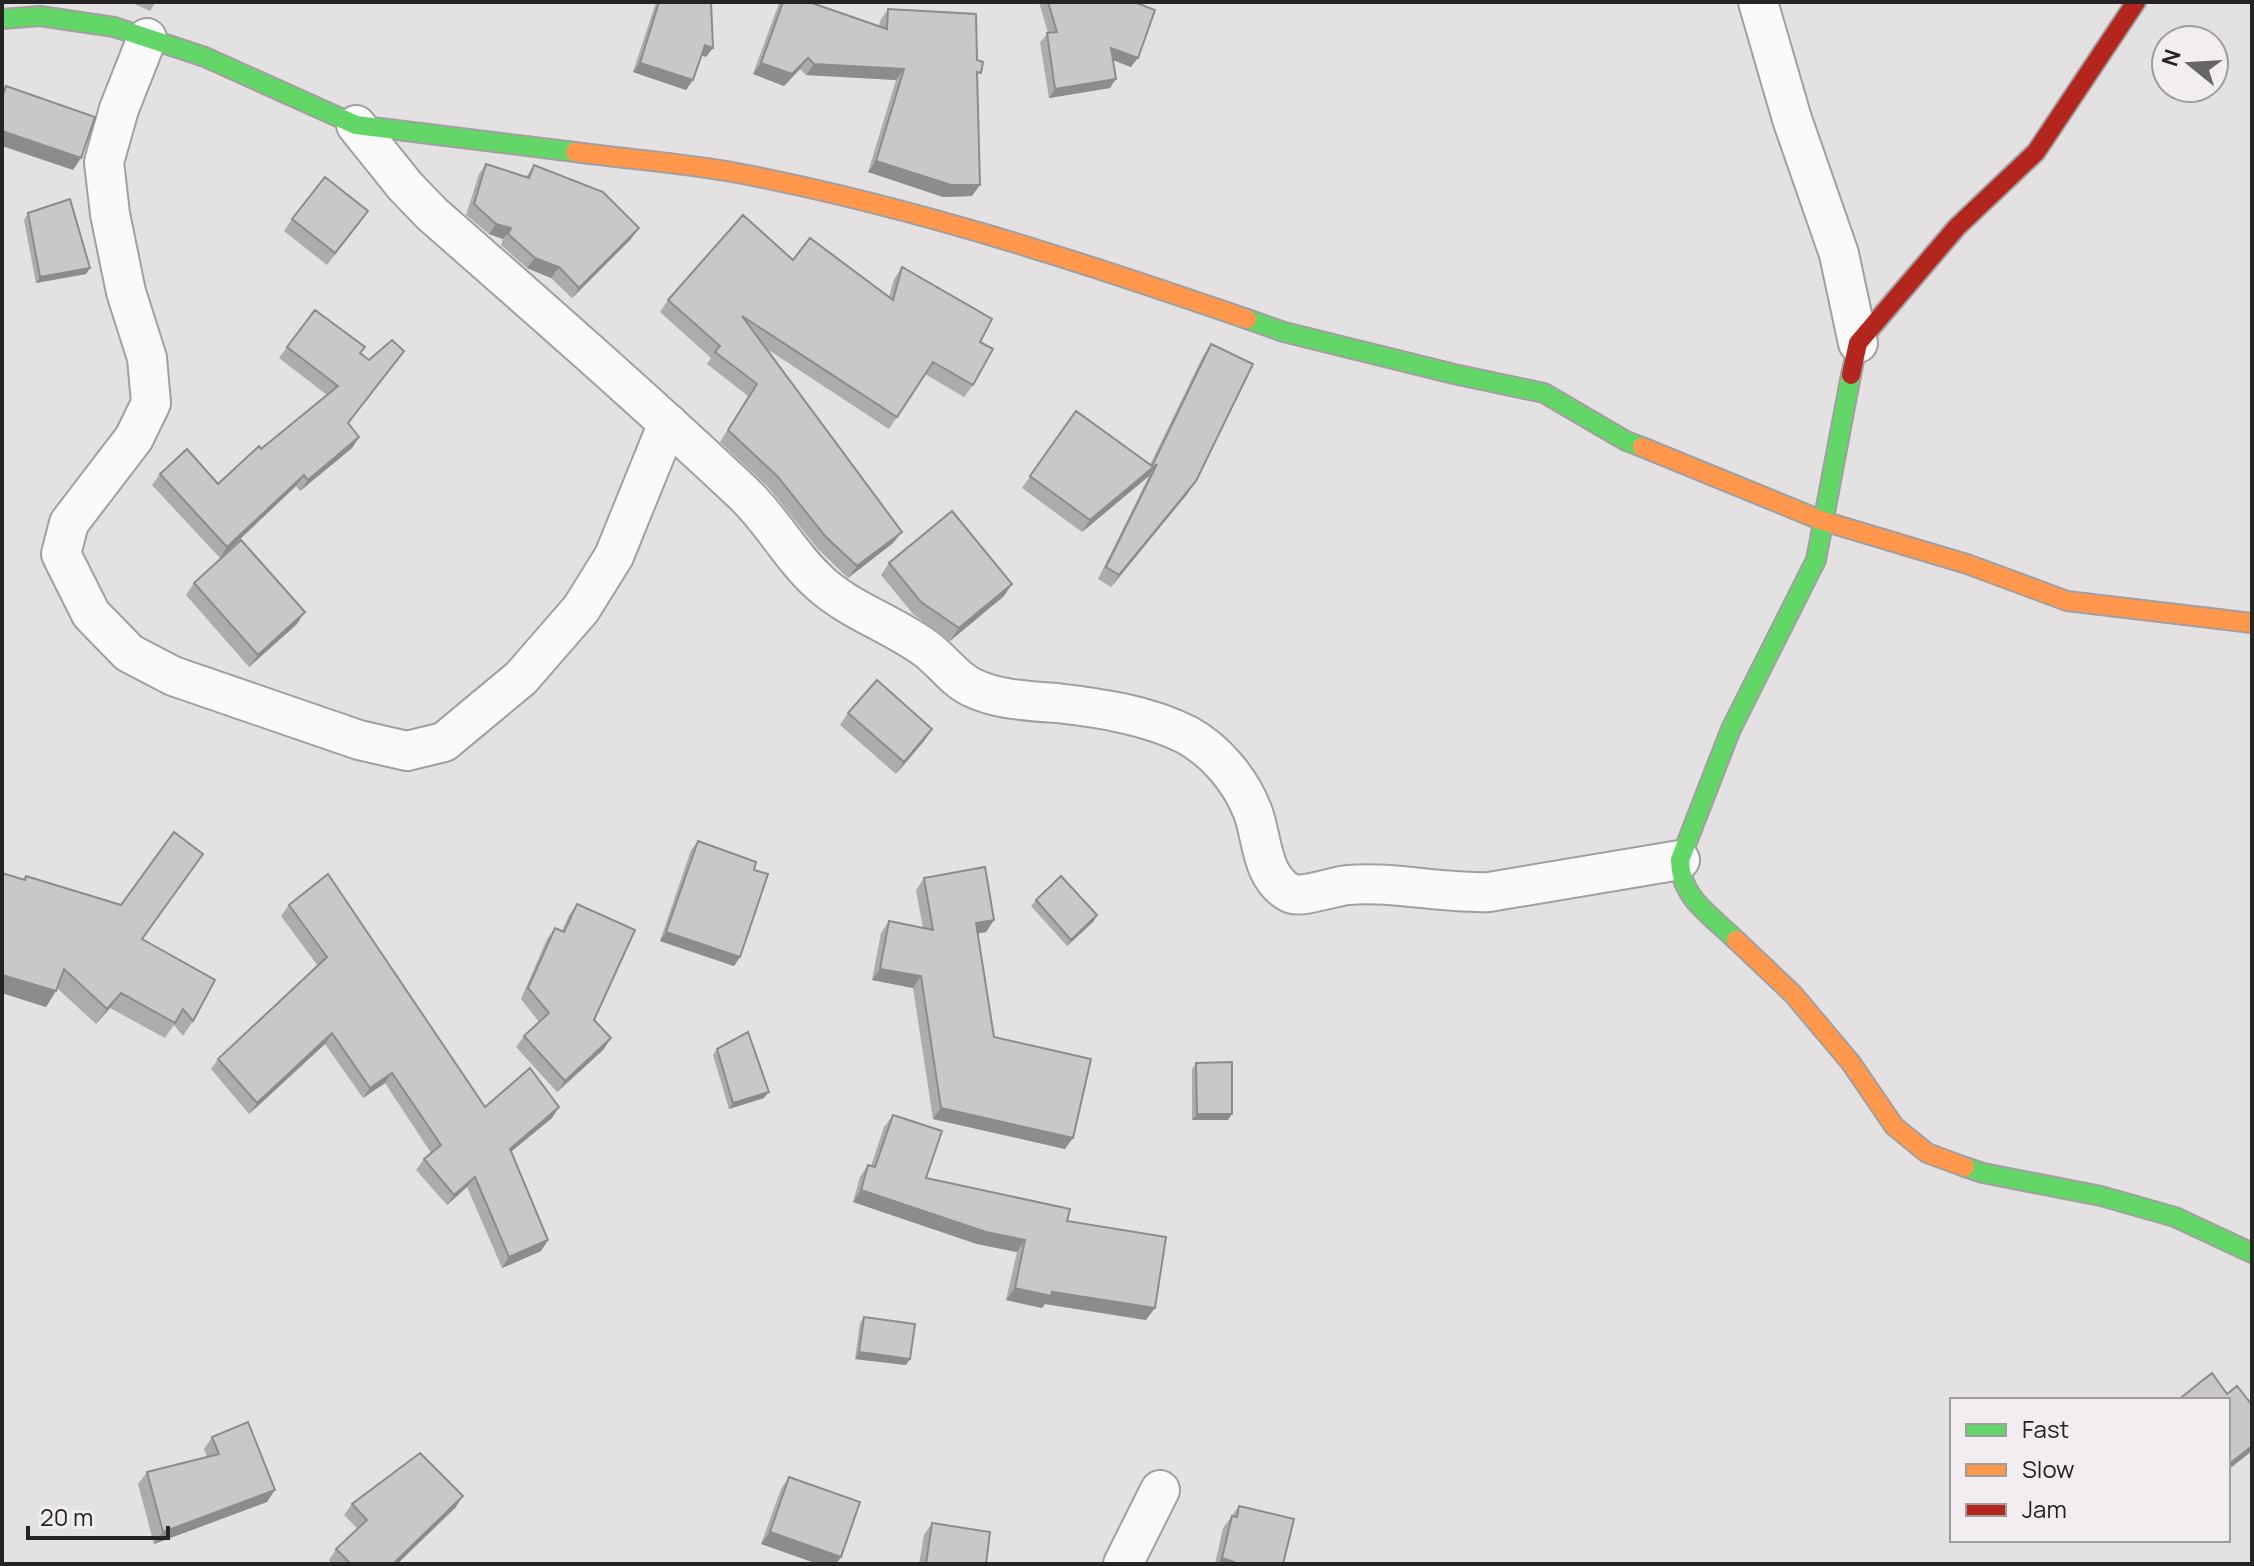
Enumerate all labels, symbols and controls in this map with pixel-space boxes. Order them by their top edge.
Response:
north arrow [2150,24,2230,104]
text: N [2154,46,2188,70]
legend [1950,1398,2230,1542]
text: Fast [2022,1412,2069,1445]
text: Slow [2022,1452,2075,1485]
scale bar [28,1490,168,1540]
text: Jam [2022,1492,2067,1525]
text: 20 m [40,1500,93,1533]

